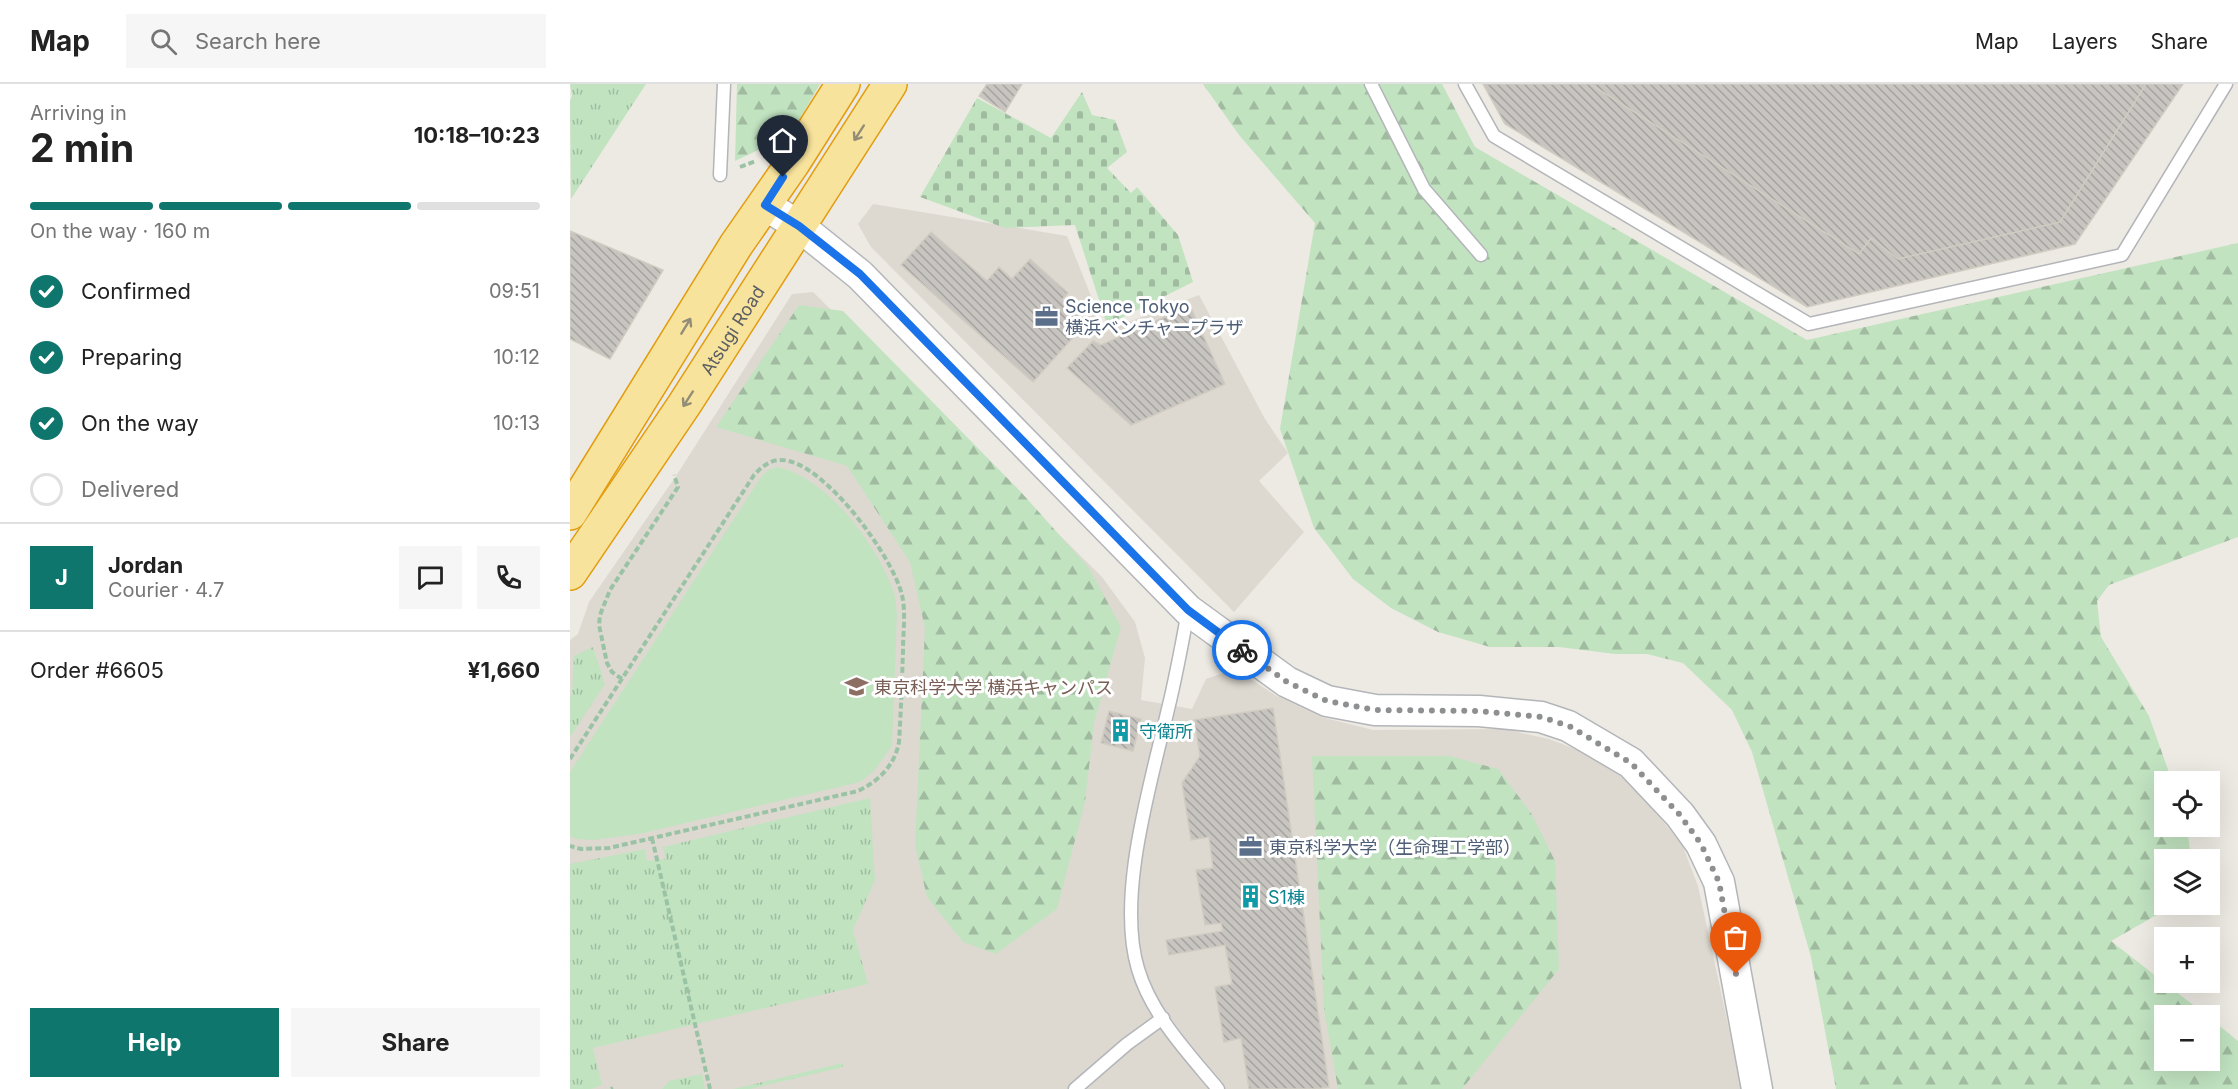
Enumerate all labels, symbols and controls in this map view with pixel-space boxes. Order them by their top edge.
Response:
search box [126,14,546,68]
text: Map [30,24,90,58]
icon: search [147,25,180,58]
text: Search here [195,28,321,54]
text: Map [1975,29,2019,54]
text: Layers [2052,29,2118,54]
text: Share [2151,29,2208,54]
text: Arriving in [30,101,127,125]
pin [757,115,808,177]
text: 10:18–10:23 [414,122,540,148]
text: 2 min [30,124,134,171]
icon: home [766,124,799,157]
one-way arrow [852,124,864,141]
text: On the way · 160 m [30,219,210,243]
icon: check [30,275,63,308]
text: Confirmed [81,278,191,304]
text: 09:51 [489,279,540,303]
street label: Atsugi Road [696,282,768,379]
place label: Science Tokyo 横浜ベンチャープラザ [1065,296,1244,338]
office icon: Science Tokyo 横浜ベンチャープラザ [1034,303,1060,329]
one-way arrow [680,318,692,335]
icon: check [30,341,63,374]
text: Preparing [81,344,182,370]
text: 10:12 [493,345,540,369]
one-way arrow [681,390,693,407]
icon: check [30,407,63,440]
text: On the way [81,410,199,436]
text: 10:13 [493,411,540,435]
text: Delivered [81,476,179,502]
button: chat [399,546,462,609]
button: phone [477,546,540,609]
text: Jordan [108,552,183,578]
text: J [55,564,68,590]
text: Courier · 4.7 [108,578,224,602]
courier [1212,620,1272,680]
icon: bike [1226,634,1259,667]
text: Order #6605 [30,657,164,683]
text: ¥1,660 [468,657,540,683]
school or university icon: 東京科学大学 横浜キャンパス [843,674,869,700]
place label: 東京科学大学 横浜キャンパス [874,677,1113,698]
building icon: 守衛所 [1108,718,1134,744]
place label: 守衛所 [1139,721,1193,742]
map controls [2154,771,2220,1071]
button: locate [2154,771,2220,837]
office icon: 東京科学大学（生命理工学部） [1238,834,1264,860]
place label: 東京科学大学（生命理工学部） [1269,837,1521,858]
button: layers [2154,849,2220,915]
building icon: S1棟 [1237,884,1263,910]
place label: S1棟 [1268,887,1305,908]
pin [1710,912,1761,974]
icon: bag [1719,921,1752,954]
button: + [2154,927,2220,993]
button: − [2154,1005,2220,1071]
button: Help [30,1008,279,1077]
button: Share [291,1008,540,1077]

